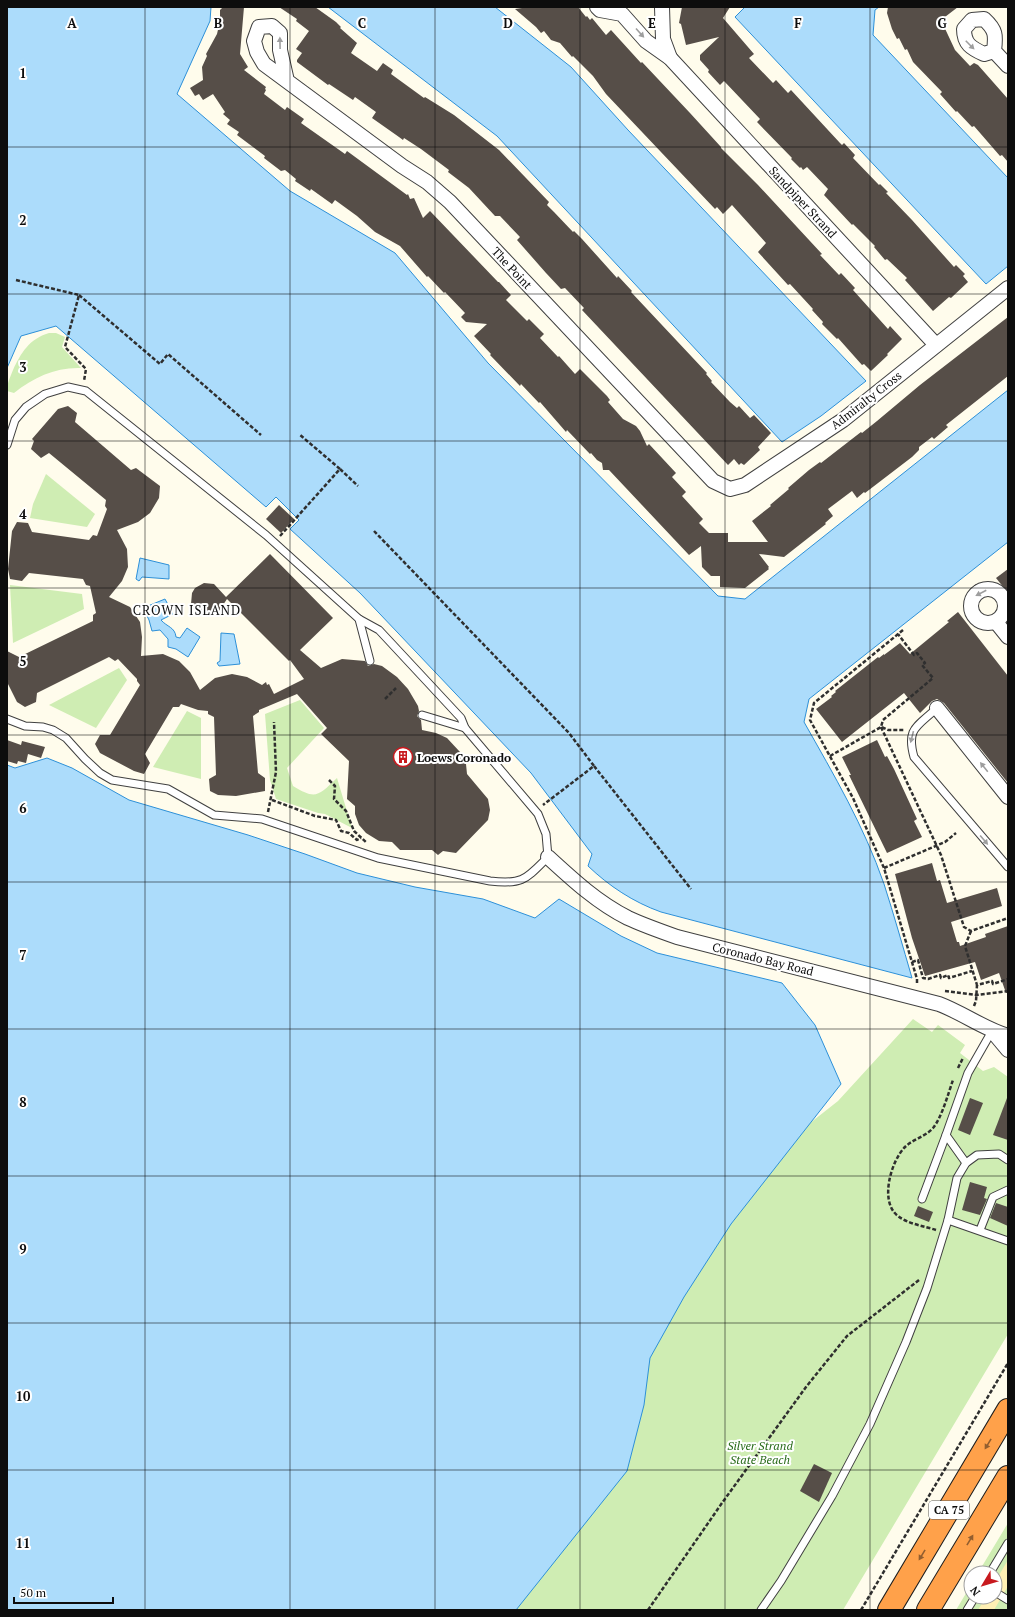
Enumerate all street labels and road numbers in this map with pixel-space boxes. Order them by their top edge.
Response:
street label: Sandpiper Strand [766,163,840,241]
street label: The Point [489,244,536,293]
street label: Admiralty Cross [828,368,904,432]
street label: Coronado Bay Road [711,939,816,979]
road number: CA 75 [929,1501,969,1519]

